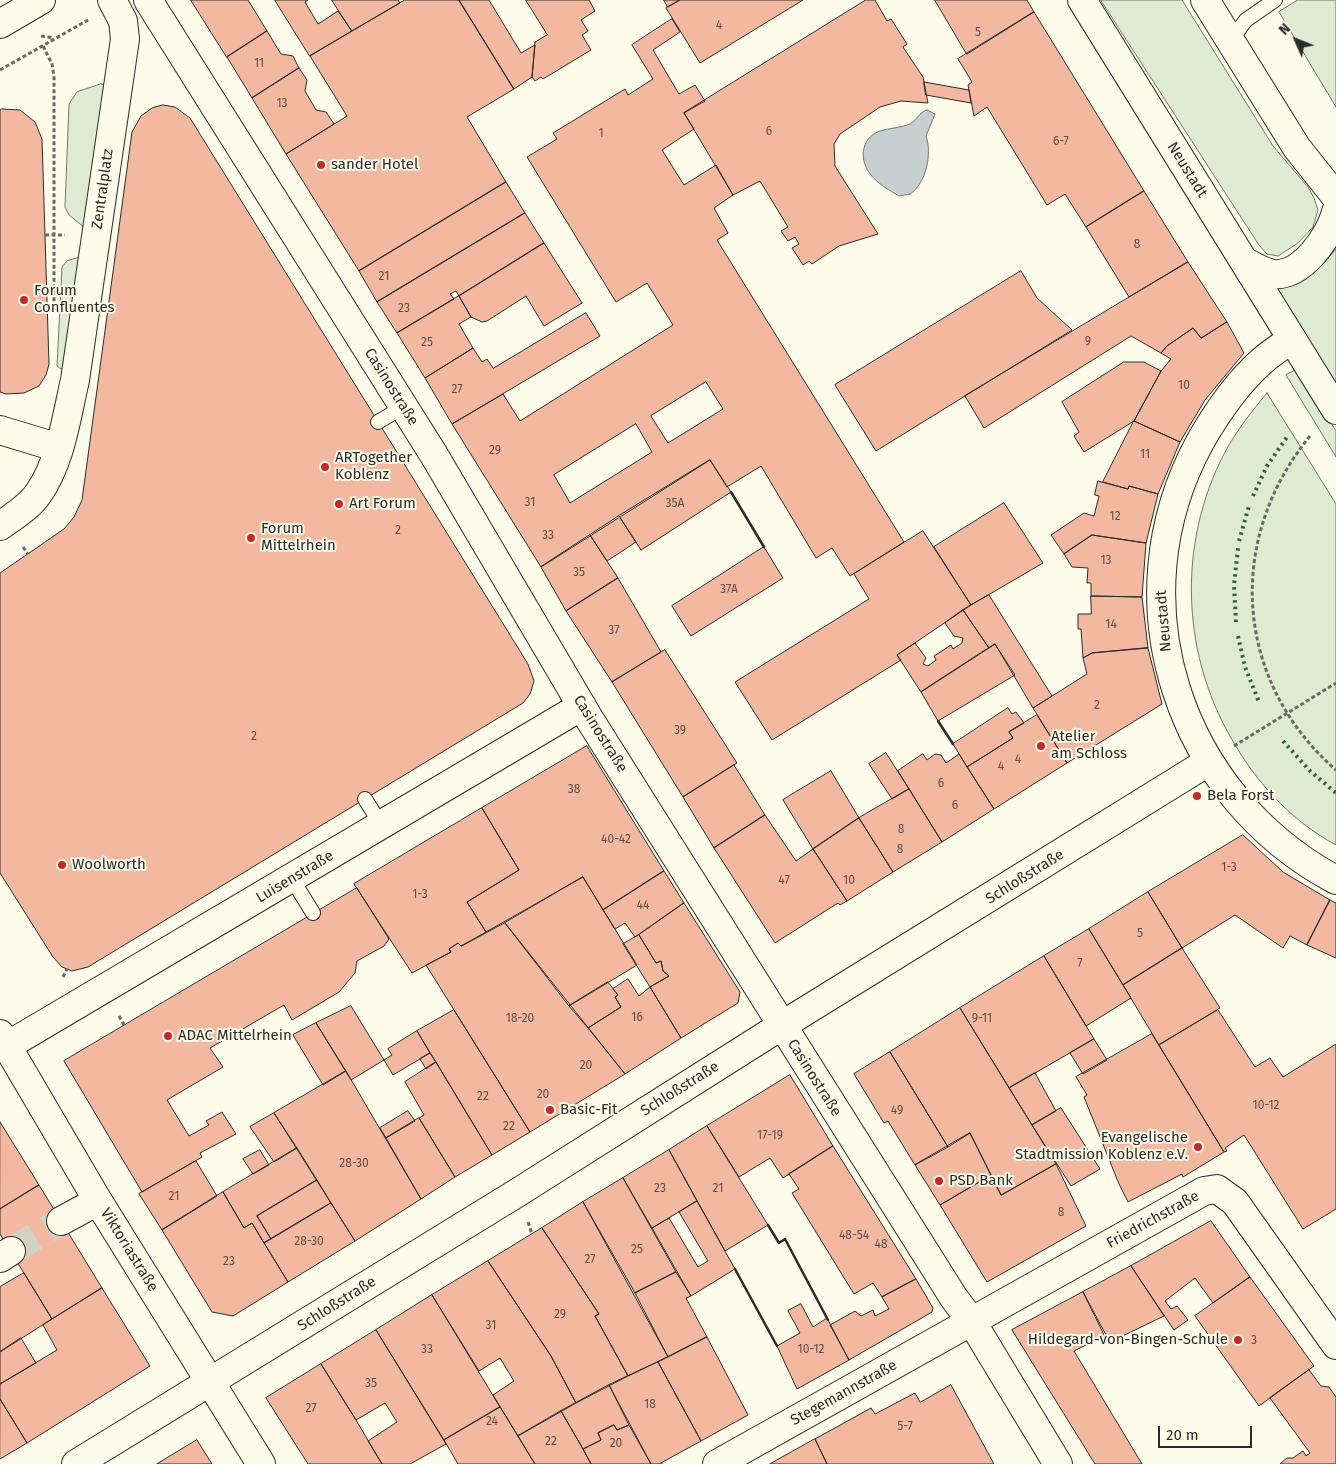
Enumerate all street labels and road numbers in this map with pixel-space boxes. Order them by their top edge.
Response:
street label: Neustadt [1163,139,1211,201]
street label: Zentralplatz [88,148,118,230]
street label: Casinostraße [360,345,422,429]
street label: Neustadt [1152,589,1176,653]
street label: Casinostraße [569,692,631,776]
street label: Schloßstraße [982,846,1068,908]
street label: Luisenstraße [253,847,337,907]
street label: Casinostraße [783,1036,845,1120]
street label: Schloßstraße [637,1058,723,1120]
street label: Friedrichstraße [1104,1187,1202,1253]
street label: Viktoriastraße [96,1205,162,1295]
street label: Schloßstraße [294,1273,380,1335]
street label: Stegemannstraße [788,1356,900,1430]

